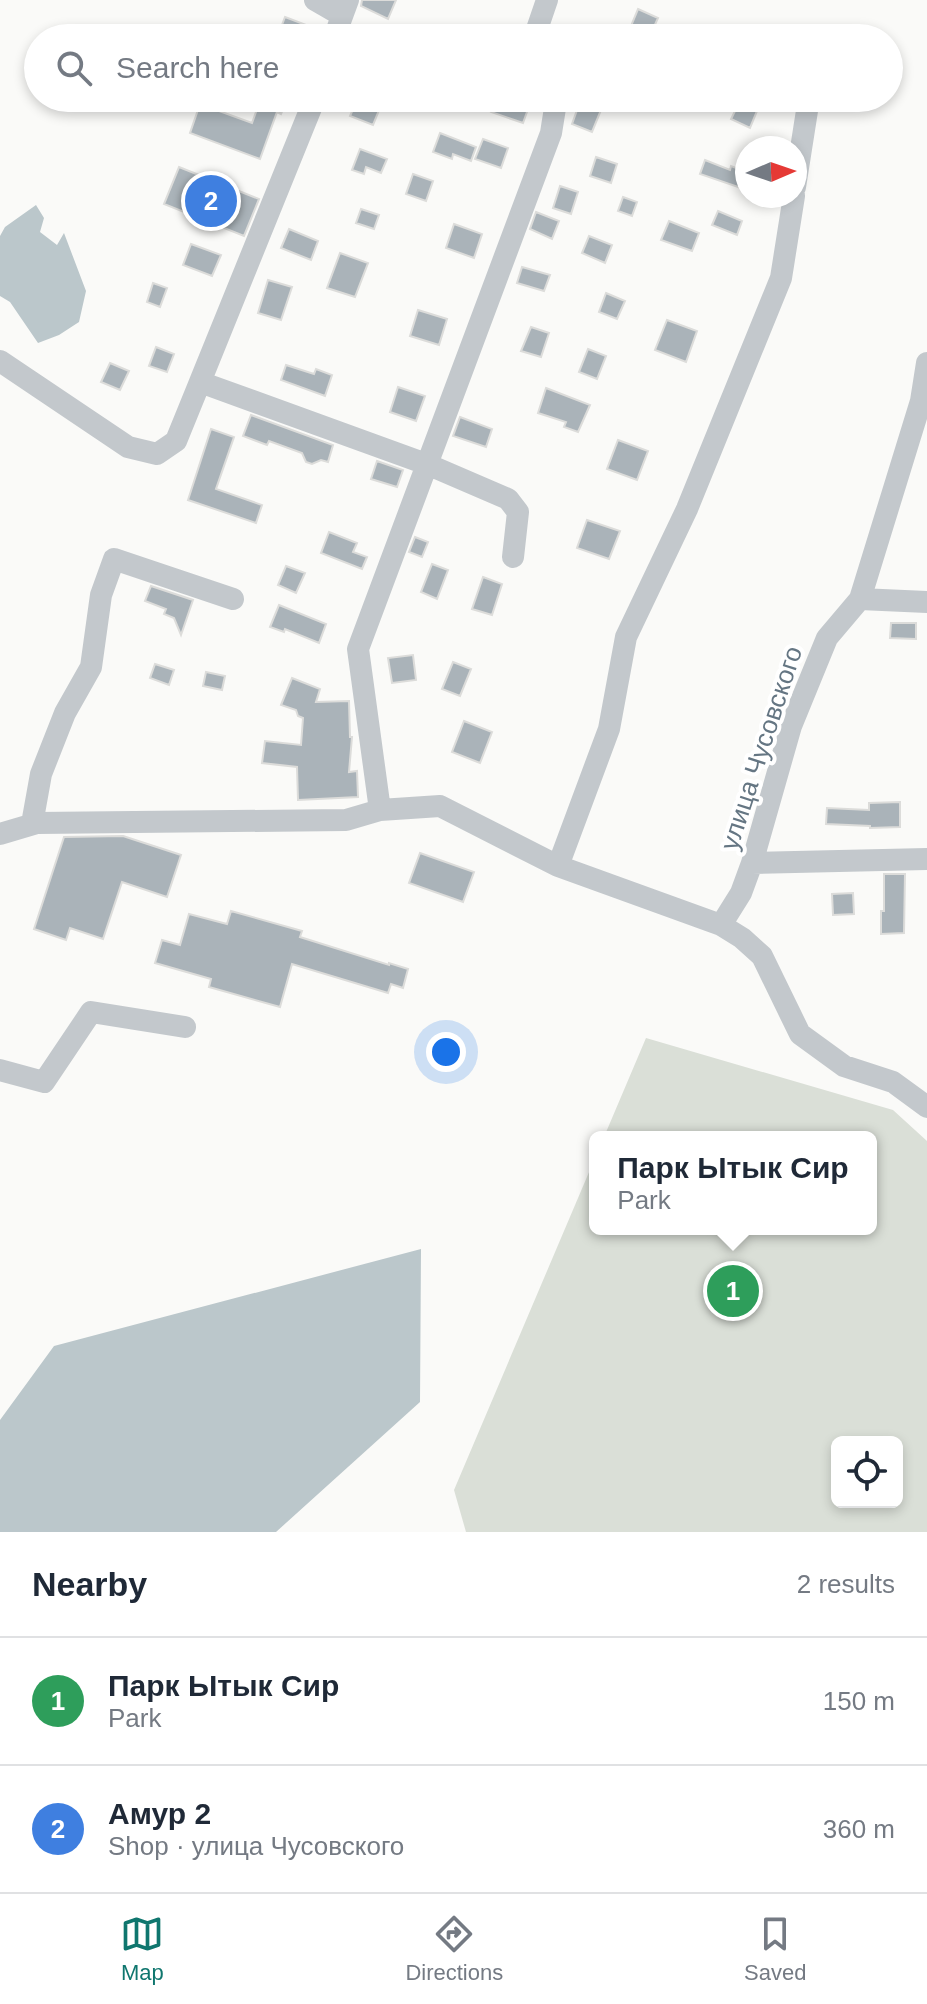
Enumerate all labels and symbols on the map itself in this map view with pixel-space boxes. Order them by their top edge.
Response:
north arrow [735,136,807,208]
pin: 2 [185,171,237,231]
street label: улица Чусовского [714,642,808,854]
your location [426,1032,466,1072]
pin: 1 [707,1261,759,1321]

